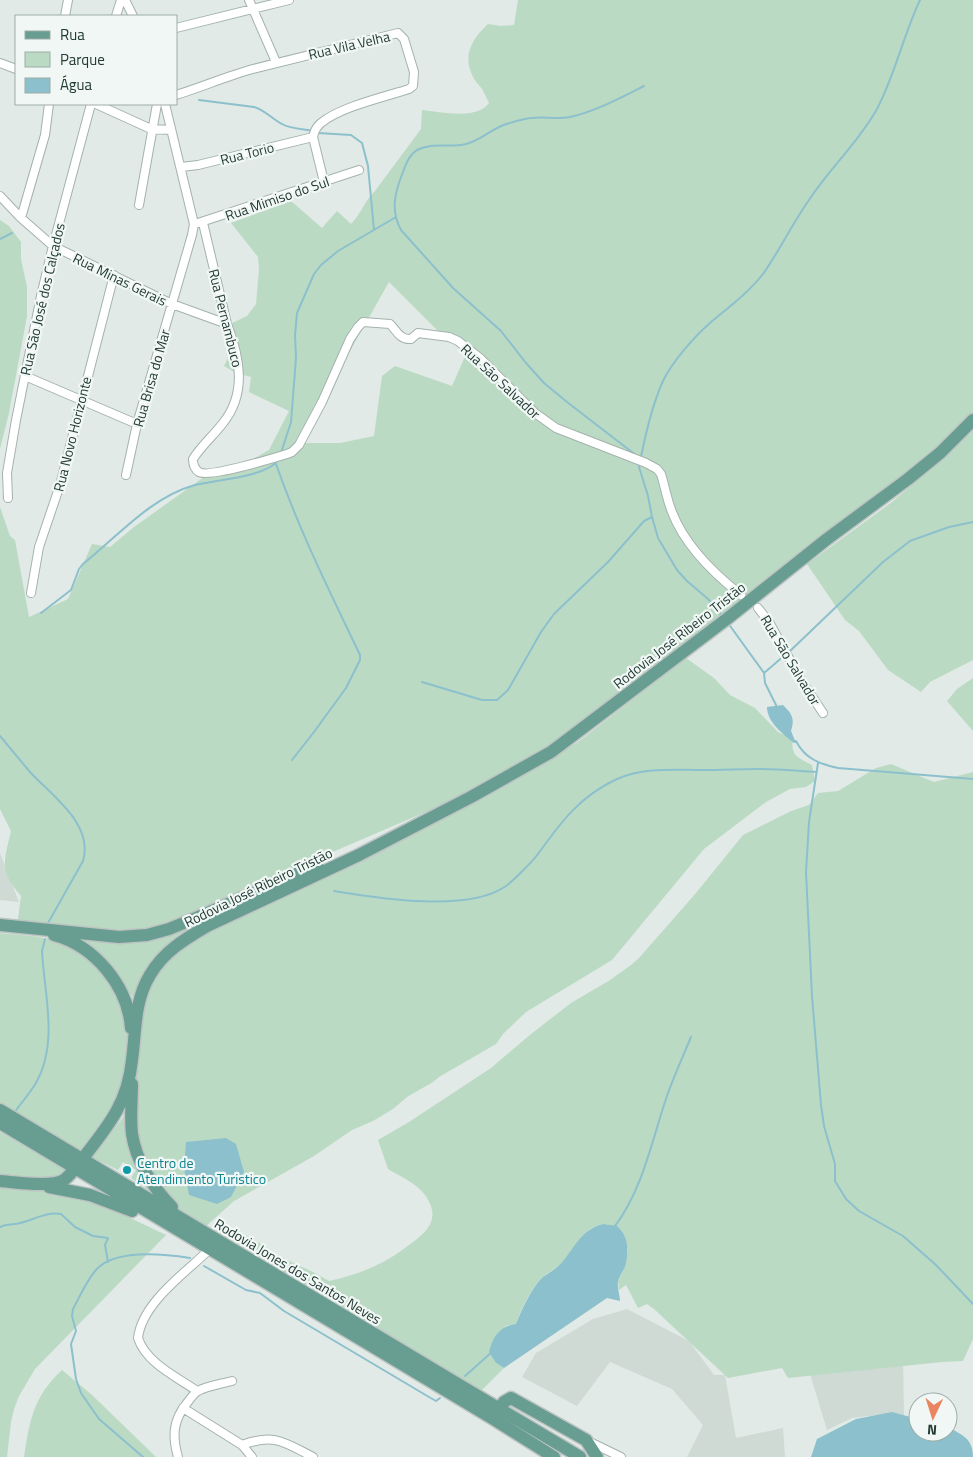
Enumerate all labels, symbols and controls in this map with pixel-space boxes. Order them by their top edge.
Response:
legend [15,15,178,105]
text: Rua [60,23,85,46]
street label: Rua Vila Velha [306,25,392,65]
text: Parque [60,48,105,71]
text: Água [60,73,92,96]
street label: Rua Torio [218,136,276,170]
street label: Rua Mimiso do Sul [222,170,332,226]
street label: Rua São José dos Calçados [14,221,70,377]
street label: Rua Minas Gerais [69,247,171,311]
street label: Rua Pernambuco [204,267,248,369]
street label: Rua Brisa do Mar [127,327,175,429]
street label: Rua São Salvador [456,338,546,424]
street label: Rua Novo Horizonte [48,374,96,494]
street label: Rodovia José Ribeiro Tristão [608,577,750,693]
street label: Rua São Salvador [756,611,826,709]
street label: Rodovia José Ribeiro Tristão [180,842,336,932]
place label: Centro de Atendimento Turistico [137,1152,266,1189]
marker: Centro de Atendimento Turistico [121,1164,133,1176]
street label: Rodovia Jones dos Santos Neves [211,1213,385,1329]
north arrow [908,1392,958,1442]
text: N [926,1420,938,1441]

